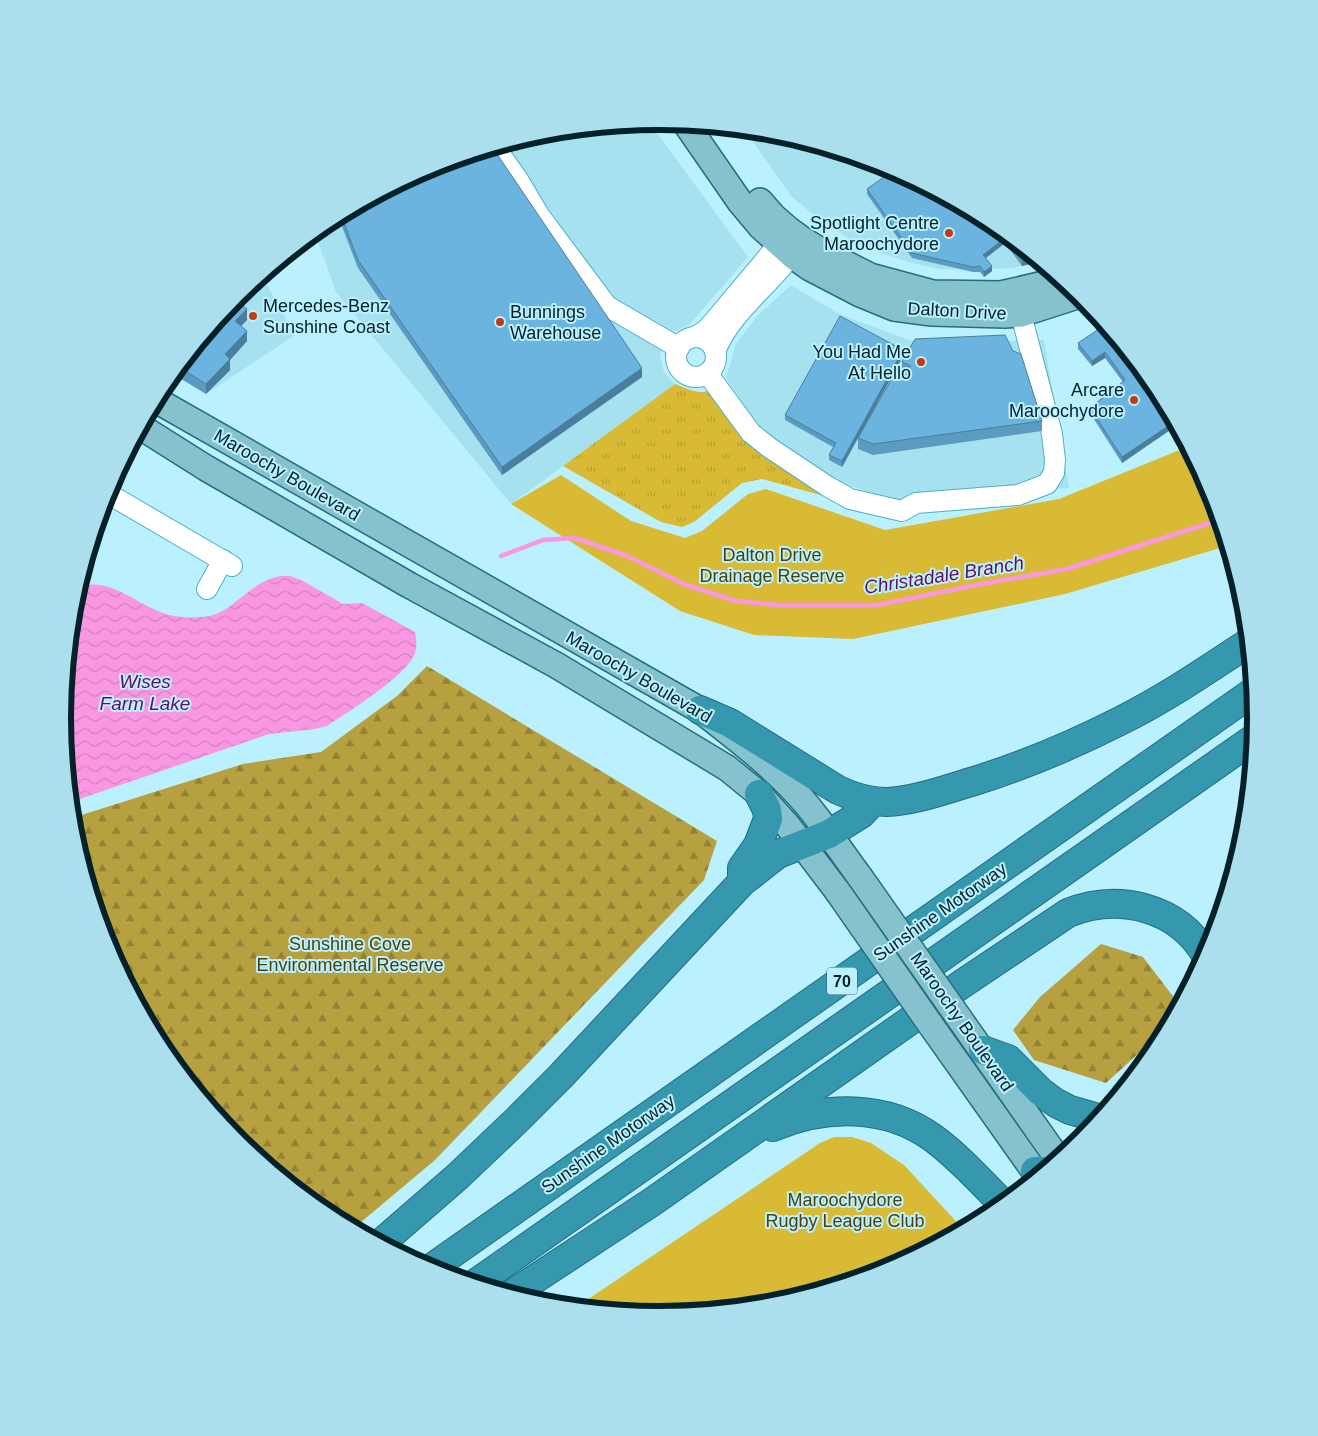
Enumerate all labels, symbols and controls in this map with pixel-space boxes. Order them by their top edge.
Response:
place label: Spotlight Centre Maroochydore [810,213,939,254]
marker: Spotlight Centre Maroochydore [943,227,955,239]
place label: Mercedes-Benz Sunshine Coast [263,296,390,337]
street label: Dalton Drive [907,298,1007,324]
place label: Bunnings Warehouse [510,302,601,343]
marker: Mercedes-Benz Sunshine Coast [247,310,259,322]
marker: Bunnings Warehouse [494,316,506,328]
place label: You Had Me At Hello [813,342,911,383]
marker: You Had Me At Hello [915,356,927,368]
place label: Arcare Maroochydore [1009,380,1124,421]
marker: Arcare Maroochydore [1128,394,1140,406]
street label: Maroochy Boulevard [211,425,363,525]
park label: Dalton Drive Drainage Reserve [699,545,845,586]
water label: Christadale Branch [863,552,1025,598]
street label: Maroochy Boulevard [563,627,715,727]
water label: Wises Farm Lake [100,671,190,714]
street label: Sunshine Motorway [870,858,1010,966]
park label: Sunshine Cove Environmental Reserve [256,934,444,975]
street label: Maroochy Boulevard [906,949,1018,1095]
road number: 70 [827,968,857,994]
street label: Sunshine Motorway [538,1090,678,1198]
park label: Maroochydore Rugby League Club [765,1190,925,1231]

